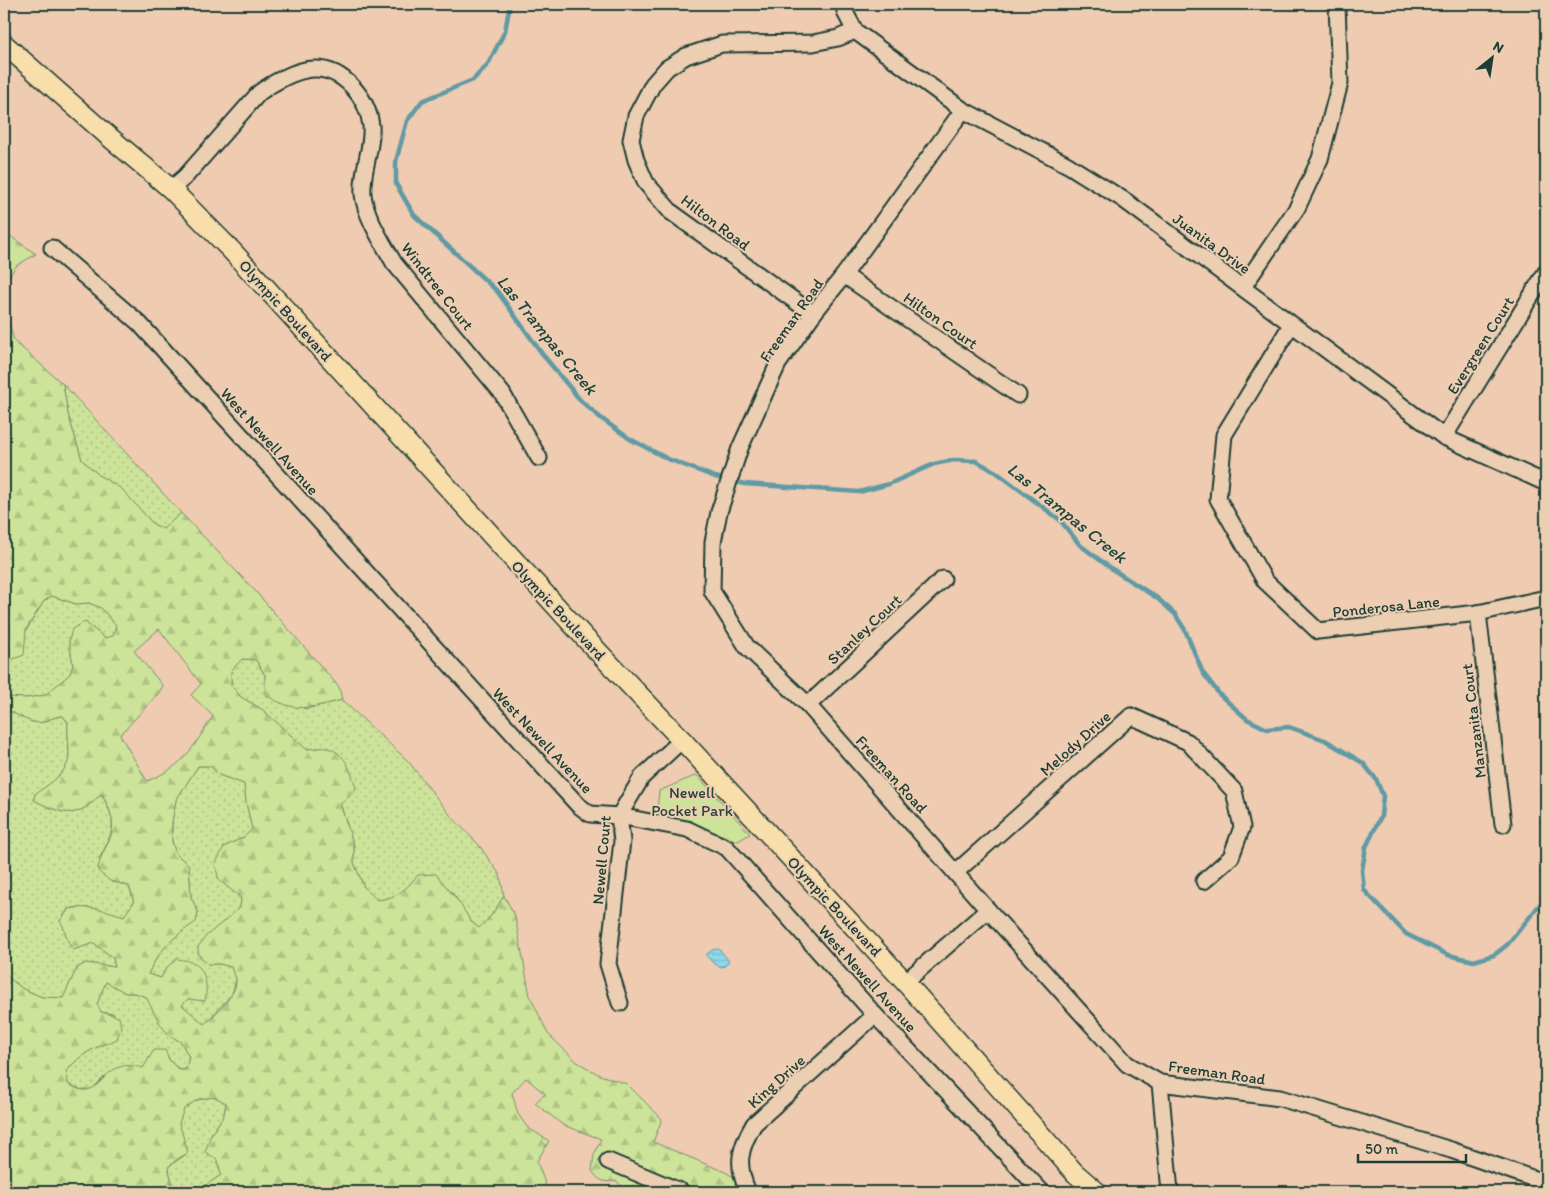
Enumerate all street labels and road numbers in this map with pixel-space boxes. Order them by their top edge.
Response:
street label: Hilton Road [677,190,754,255]
street label: Juanita Drive [1169,209,1255,278]
street label: Windtree Court [397,239,478,334]
street label: Olympic Boulevard [235,256,336,365]
street label: Freeman Road [756,275,827,366]
street label: Hilton Court [900,288,981,353]
street label: Evergreen Court [1443,293,1518,397]
street label: West Newell Avenue [216,384,323,499]
street label: Olympic Boulevard [507,556,610,665]
street label: Stanley Court [823,590,905,669]
street label: Ponderosa Lane [1331,591,1441,622]
street label: Manzanita Court [1457,662,1490,779]
street label: West Newell Avenue [489,683,597,797]
street label: Melody Drive [1036,707,1115,780]
street label: Freeman Road [852,732,932,817]
street label: Newell Court [588,815,615,905]
street label: Olympic Boulevard [783,852,886,961]
street label: West Newell Avenue [814,921,921,1036]
street label: King Drive [744,1050,809,1112]
street label: Freeman Road [1167,1056,1267,1089]

